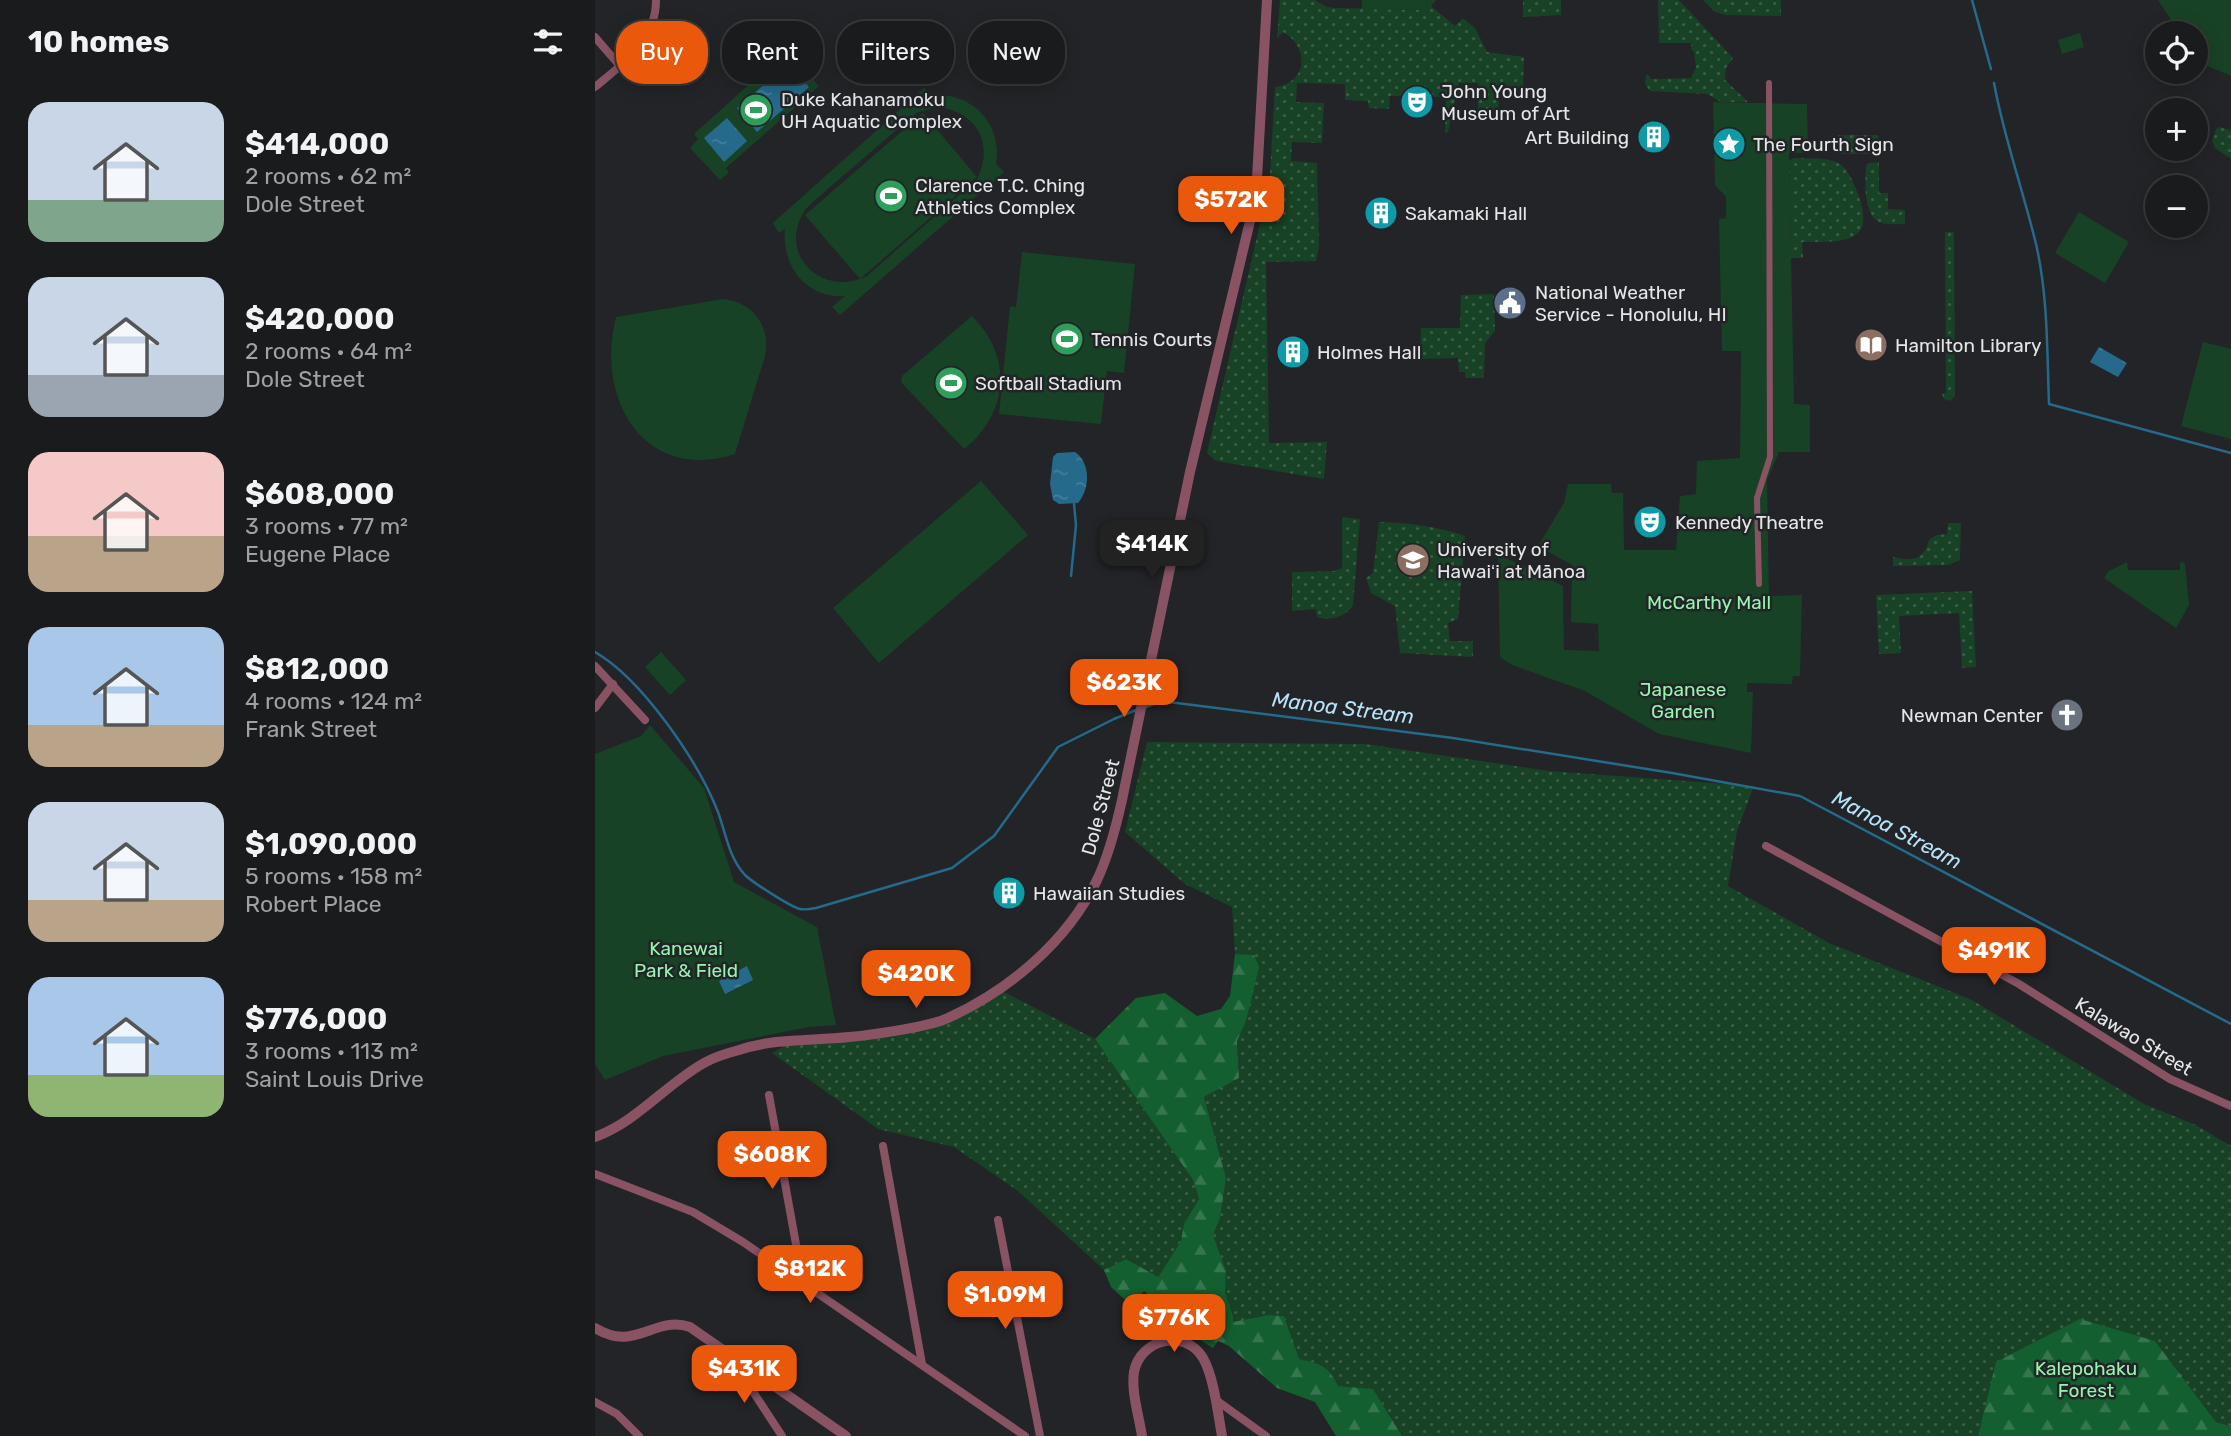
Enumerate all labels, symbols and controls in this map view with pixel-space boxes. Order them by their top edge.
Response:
chip: Buy [616,21,708,84]
chip: Rent [722,21,823,84]
chip: Filters [837,21,954,84]
chip: New [968,21,1065,84]
map controls [2145,21,2208,238]
button: locate [2145,21,2208,84]
icon: filters [529,23,567,61]
text: 10 homes [28,24,169,60]
place label: John Young Museum of Art [1441,80,1571,125]
theatre icon: John Young Museum of Art [1398,83,1436,121]
place label: Duke Kahanamoku UH Aquatic Complex [781,88,962,133]
sports icon: Duke Kahanamoku UH Aquatic Complex [737,91,775,129]
button: + [2145,98,2208,161]
building icon: Art Building [1635,118,1673,156]
place icon: The Fourth Sign [1710,125,1748,163]
text: $414,000 [245,126,389,162]
place label: Art Building [1525,126,1629,149]
icon: home [84,130,168,214]
place label: The Fourth Sign [1753,133,1894,156]
text: 2 rooms · 62 m² [245,162,411,190]
place label: Clarence T.C. Ching Athletics Complex [915,174,1085,219]
button: − [2145,175,2208,238]
pin: $572K [1182,176,1280,236]
sports icon: Clarence T.C. Ching Athletics Complex [872,177,910,215]
text: $572K [1194,185,1268,213]
text: Dole Street [245,190,365,218]
building icon: Sakamaki Hall [1362,194,1400,232]
place label: Sakamaki Hall [1405,202,1527,225]
place label: National Weather Service - Honolulu, HI [1535,281,1727,326]
public building icon: National Weather Service - Honolulu, HI [1491,284,1529,322]
text: $420,000 [245,301,395,337]
icon: home [84,305,168,389]
sports icon: Tennis Courts [1048,320,1086,358]
library icon: Hamilton Library [1852,326,1890,364]
place label: Tennis Courts [1091,328,1212,351]
building icon: Holmes Hall [1274,333,1312,371]
place label: Hamilton Library [1895,334,2042,357]
text: 2 rooms · 64 m² [245,337,412,365]
place label: Holmes Hall [1317,341,1421,364]
sports icon: Softball Stadium [932,364,970,402]
text: Dole Street [245,365,365,393]
place label: Softball Stadium [975,372,1122,395]
text: $608,000 [245,476,394,512]
icon: home [84,480,168,564]
theatre icon: Kennedy Theatre [1631,503,1669,541]
place label: Kennedy Theatre [1675,511,1824,534]
text: 3 rooms · 77 m² [245,512,408,540]
pin: $414K [1103,520,1201,580]
text: $414K [1116,529,1188,557]
place label: University of Hawaiʻi at Mānoa [1437,538,1586,583]
text: Eugene Place [245,540,390,568]
school or university icon: University of Hawaiʻi at Mānoa [1394,541,1432,579]
park label: McCarthy Mall [1647,591,1771,614]
text: $812,000 [245,651,389,687]
icon: home [84,655,168,739]
pin: $623K [1075,660,1173,719]
text: $623K [1086,668,1162,696]
park label: Japanese Garden [1640,678,1726,723]
water label: Manoa Stream [1271,686,1416,729]
text: 4 rooms · 124 m² [245,687,422,715]
church icon: Newman Center [2048,696,2086,734]
place label: Newman Center [1901,704,2044,727]
text: Frank Street [245,715,377,743]
street label: Dole Street [1077,756,1125,858]
water label: Manoa Stream [1828,785,1966,874]
text: $1,090,000 [245,826,417,862]
icon: home [84,830,168,914]
text: 5 rooms · 158 m² [245,862,422,890]
building icon: Hawaiian Studies [990,874,1028,912]
place label: Hawaiian Studies [1033,882,1185,905]
text: Robert Place [245,890,382,918]
pin: $491K [1945,928,2043,987]
text: $491K [1958,936,2030,964]
park label: Kanewai Park & Field [634,937,738,982]
pin: $420K [867,950,965,1010]
text: $420K [878,959,954,987]
street label: Kalawao Street [2071,992,2197,1081]
text: $776,000 [245,1001,388,1037]
icon: home [84,1005,168,1089]
text: 3 rooms · 113 m² [245,1037,418,1065]
text: Saint Louis Drive [245,1065,424,1093]
pin: $608K [723,1132,821,1191]
text: $608K [734,1140,810,1168]
pin: $812K [761,1246,859,1305]
text: $812K [774,1254,846,1282]
pin: $1.09M [948,1272,1062,1331]
text: $1.09M [964,1280,1046,1308]
pin: $776K [1125,1294,1223,1354]
text: $776K [1138,1303,1210,1331]
pin: $431K [695,1346,793,1405]
text: $431K [708,1354,780,1382]
park label: Kalepohaku Forest [2035,1357,2137,1402]

